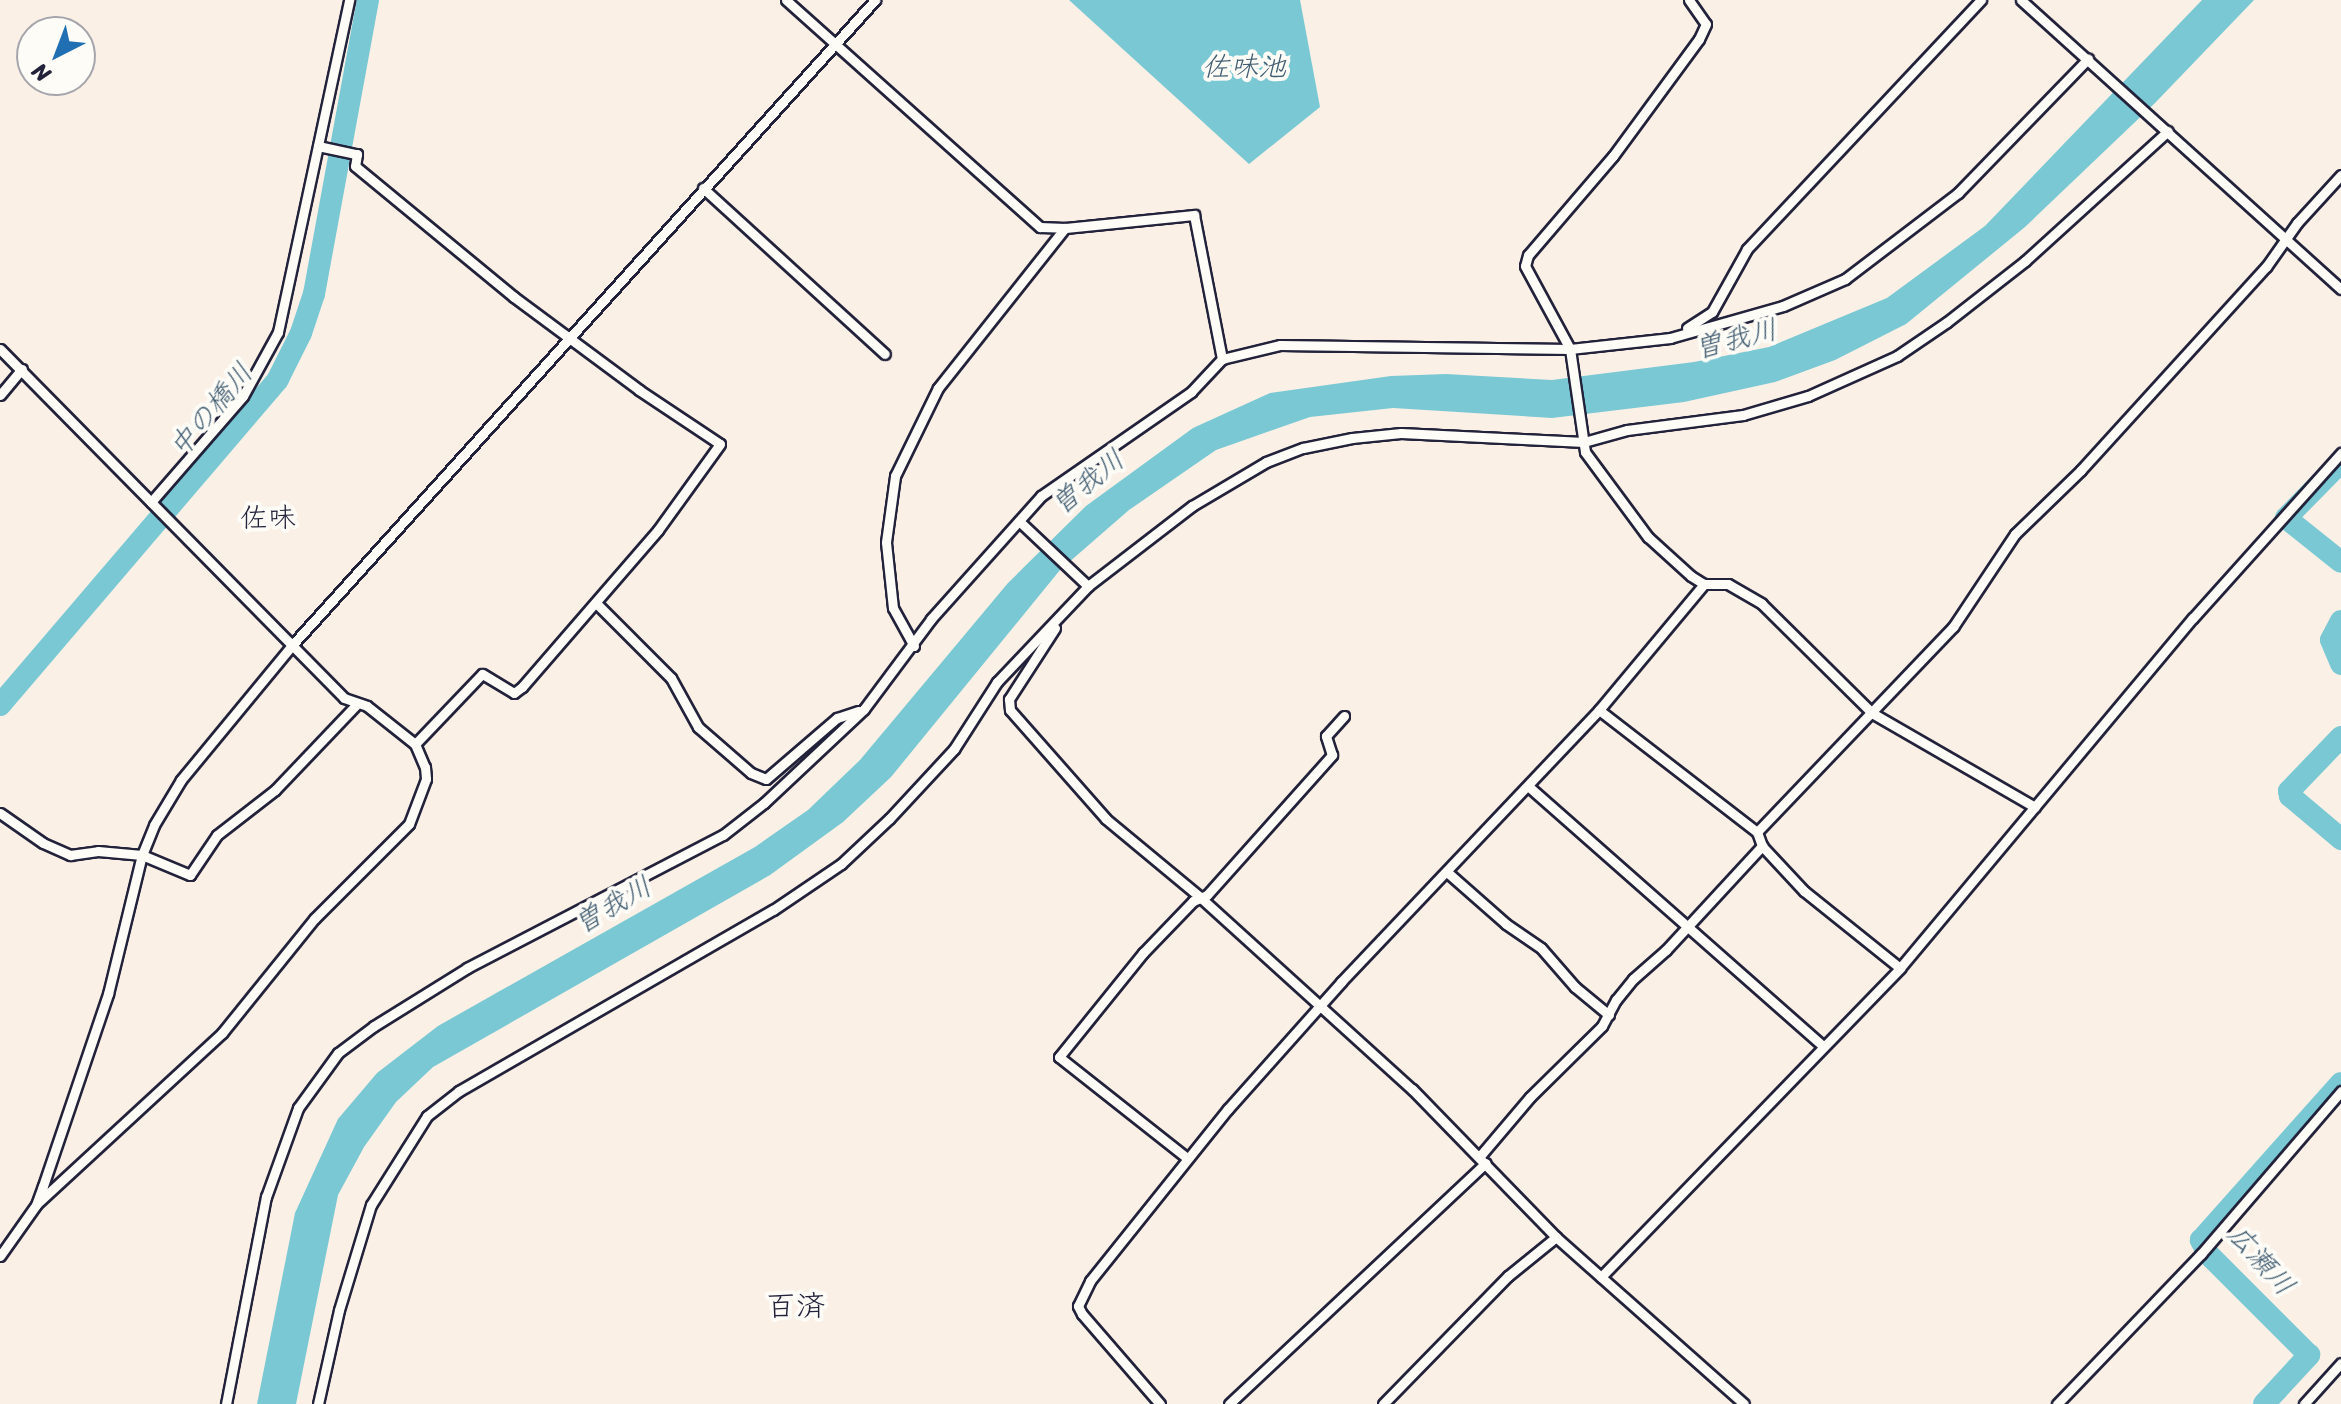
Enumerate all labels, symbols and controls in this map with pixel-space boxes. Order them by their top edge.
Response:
north arrow [16,16,96,96]
water label: 佐味池 [1202,50,1286,84]
text: N [22,53,60,92]
water label: 曽我川 [1691,313,1781,365]
water label: 中の橋川 [162,356,260,464]
water label: 曽我川 [1045,443,1131,521]
district label: 佐味 [240,501,296,535]
water label: 曽我川 [568,869,658,941]
water label: 広瀬川 [2220,1218,2302,1302]
district label: 百済 [766,1288,826,1324]

